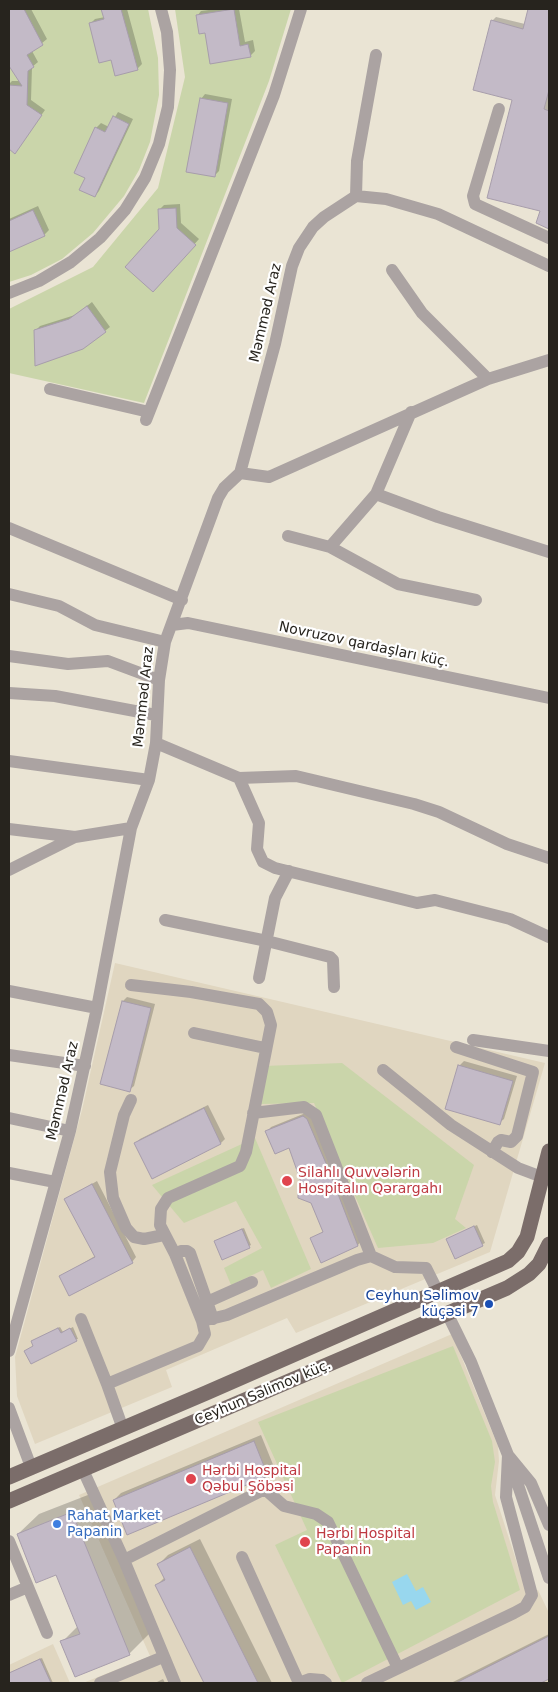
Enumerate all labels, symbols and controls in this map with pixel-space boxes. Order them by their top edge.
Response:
street label: Məmməd Araz [246,262,286,364]
street label: Novruzov qardaşları küç. [277,619,451,671]
street label: Məmməd Araz [130,646,158,748]
street label: Məmməd Araz [43,1040,83,1142]
place label: Silahlı Quvvələrin Hospitalın Qərargahı [298,1165,442,1198]
marker: Silahlı Quvvələrin Hospitalın Qərargahı [280,1174,294,1188]
place label: Ceyhun Səlimov küçəsi 7 [365,1288,479,1320]
marker: Ceyhun Səlimov küçəsi 7 [483,1298,495,1310]
street label: Ceyhun Səlimov küç. [192,1357,334,1429]
place label: Hərbi Hospital Qəbul Şöbəsi [202,1463,301,1495]
marker: Hərbi Hospital Qəbul Şöbəsi [184,1472,198,1486]
place label: Rahat Market Papanin [67,1508,161,1540]
marker: Rahat Market Papanin [51,1518,63,1530]
place label: Hərbi Hospital Papanin [316,1526,415,1558]
marker: Hərbi Hospital Papanin [298,1535,312,1549]

